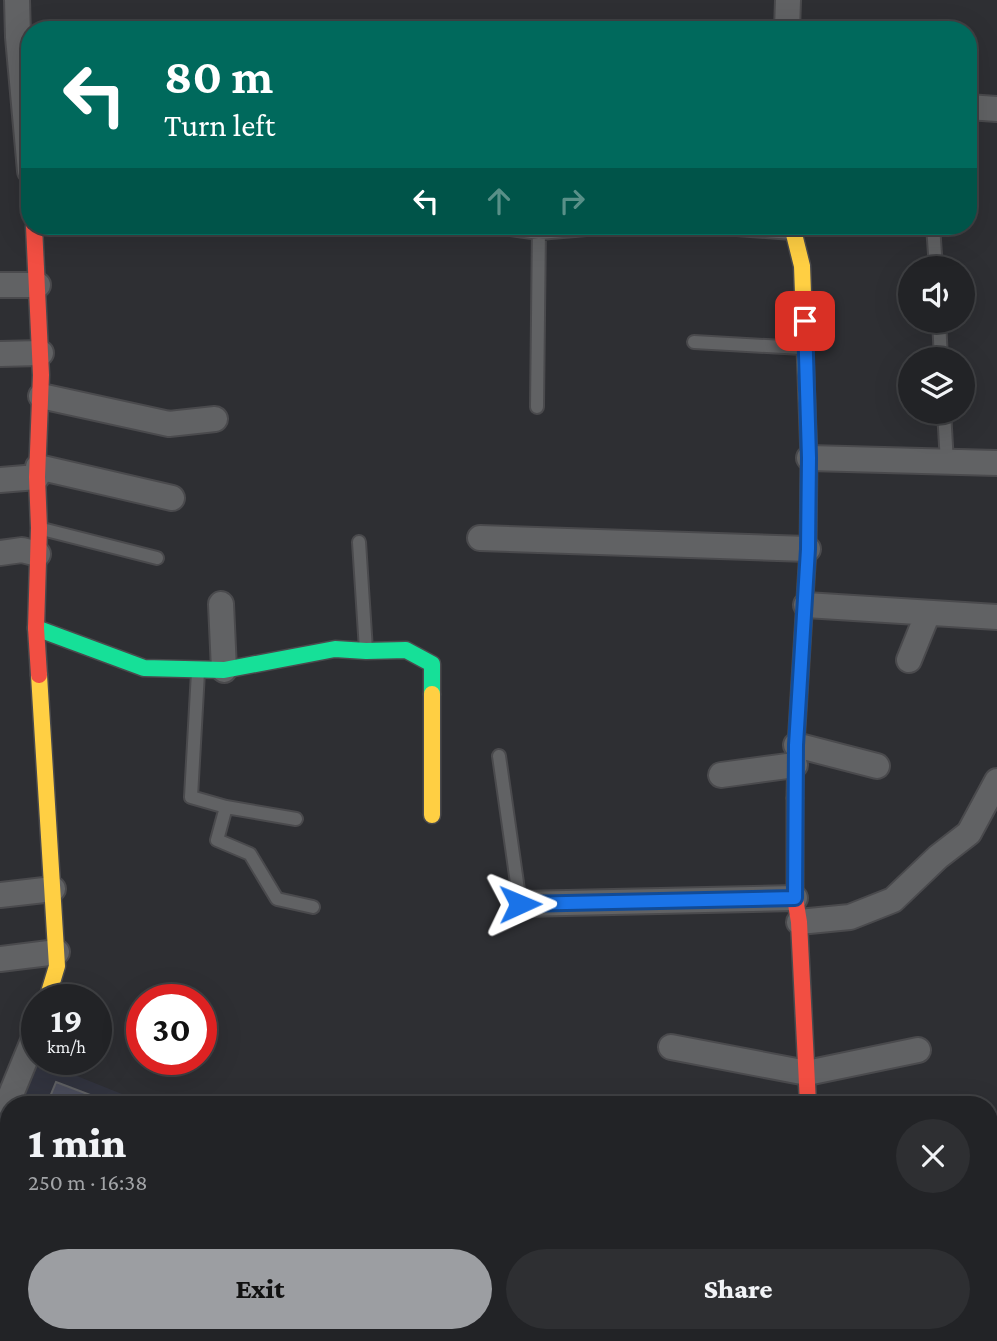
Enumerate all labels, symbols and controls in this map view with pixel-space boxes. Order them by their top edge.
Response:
icon: left [49,49,140,140]
text: 80 m [164,49,273,104]
text: Turn left [164,107,275,143]
icon: left [407,182,445,220]
icon: ahead [480,182,518,220]
icon: right [553,182,591,220]
map controls [898,256,975,424]
button: sound [898,256,975,333]
pin [775,291,835,351]
icon: arrive [786,302,824,340]
button: layers [898,347,975,424]
position arrow [483,867,557,941]
speed limit sign: 30 [126,984,217,1075]
text: 19 [50,1001,83,1040]
text: km/h [47,1037,86,1057]
text: 1 min [28,1119,126,1166]
button: close [896,1119,970,1193]
text: 250 m · 16:38 [28,1169,148,1195]
button: Exit [28,1249,492,1329]
button: Share [506,1249,970,1329]

